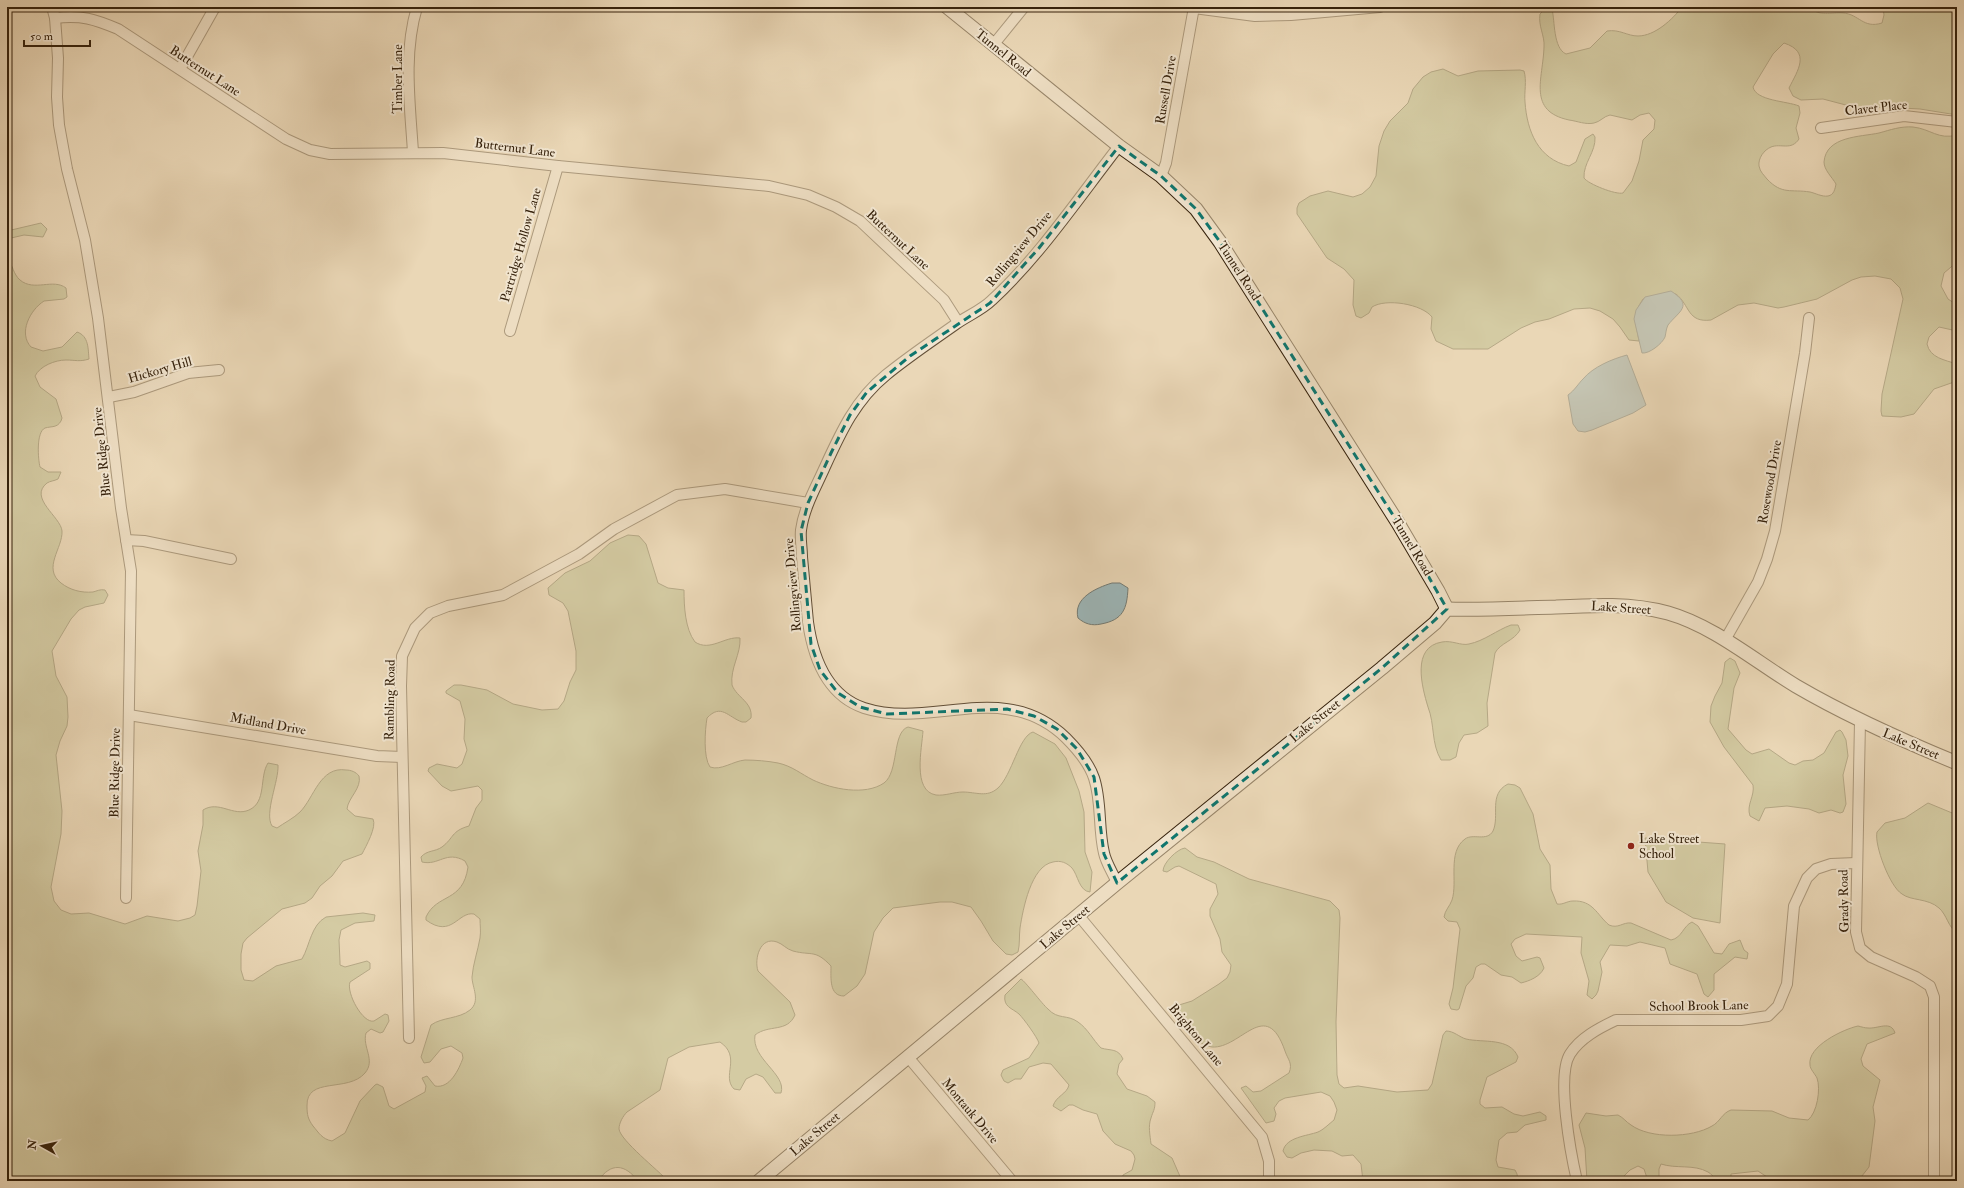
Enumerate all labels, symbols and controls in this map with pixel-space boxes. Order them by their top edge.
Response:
scale bar [24,22,90,48]
street label: Tunnel Road [972,26,1035,81]
text: 50 m [30,29,54,44]
street label: Butternut Lane [167,42,244,100]
street label: Timber Lane [390,44,406,114]
street label: Russell Drive [1152,54,1180,126]
street label: Clavet Place [1844,97,1909,119]
street label: Butternut Lane [474,135,557,161]
street label: Partridge Hollow Lane [497,186,545,304]
street label: Butternut Lane [863,207,934,274]
street label: Rollingview Drive [983,208,1056,290]
street label: Tunnel Road [1214,238,1264,304]
street label: Hickory Hill [126,353,195,388]
street label: Blue Ridge Drive [89,406,115,498]
street label: Rosewood Drive [1755,438,1785,525]
street label: Tunnel Road [1388,513,1436,579]
street label: Rollingview Drive [781,537,805,632]
street label: Lake Street [1590,598,1652,618]
street label: Rambling Road [381,659,399,741]
street label: Lake Street [1287,696,1343,746]
street label: Midland Drive [229,709,308,739]
street label: Lake Street [1880,725,1942,763]
street label: Blue Ridge Drive [106,727,124,818]
place label: Lake Street School [1639,831,1699,862]
marker: Lake Street School [1626,841,1636,851]
street label: Grady Road [1835,869,1854,933]
street label: Lake Street [1037,901,1093,953]
street label: School Brook Lane [1649,997,1749,1015]
street label: Brighton Lane [1165,1000,1227,1070]
street label: Montauk Drive [938,1075,1002,1147]
street label: Lake Street [787,1108,843,1160]
north arrow [22,1126,62,1166]
text: N [25,1138,40,1151]

